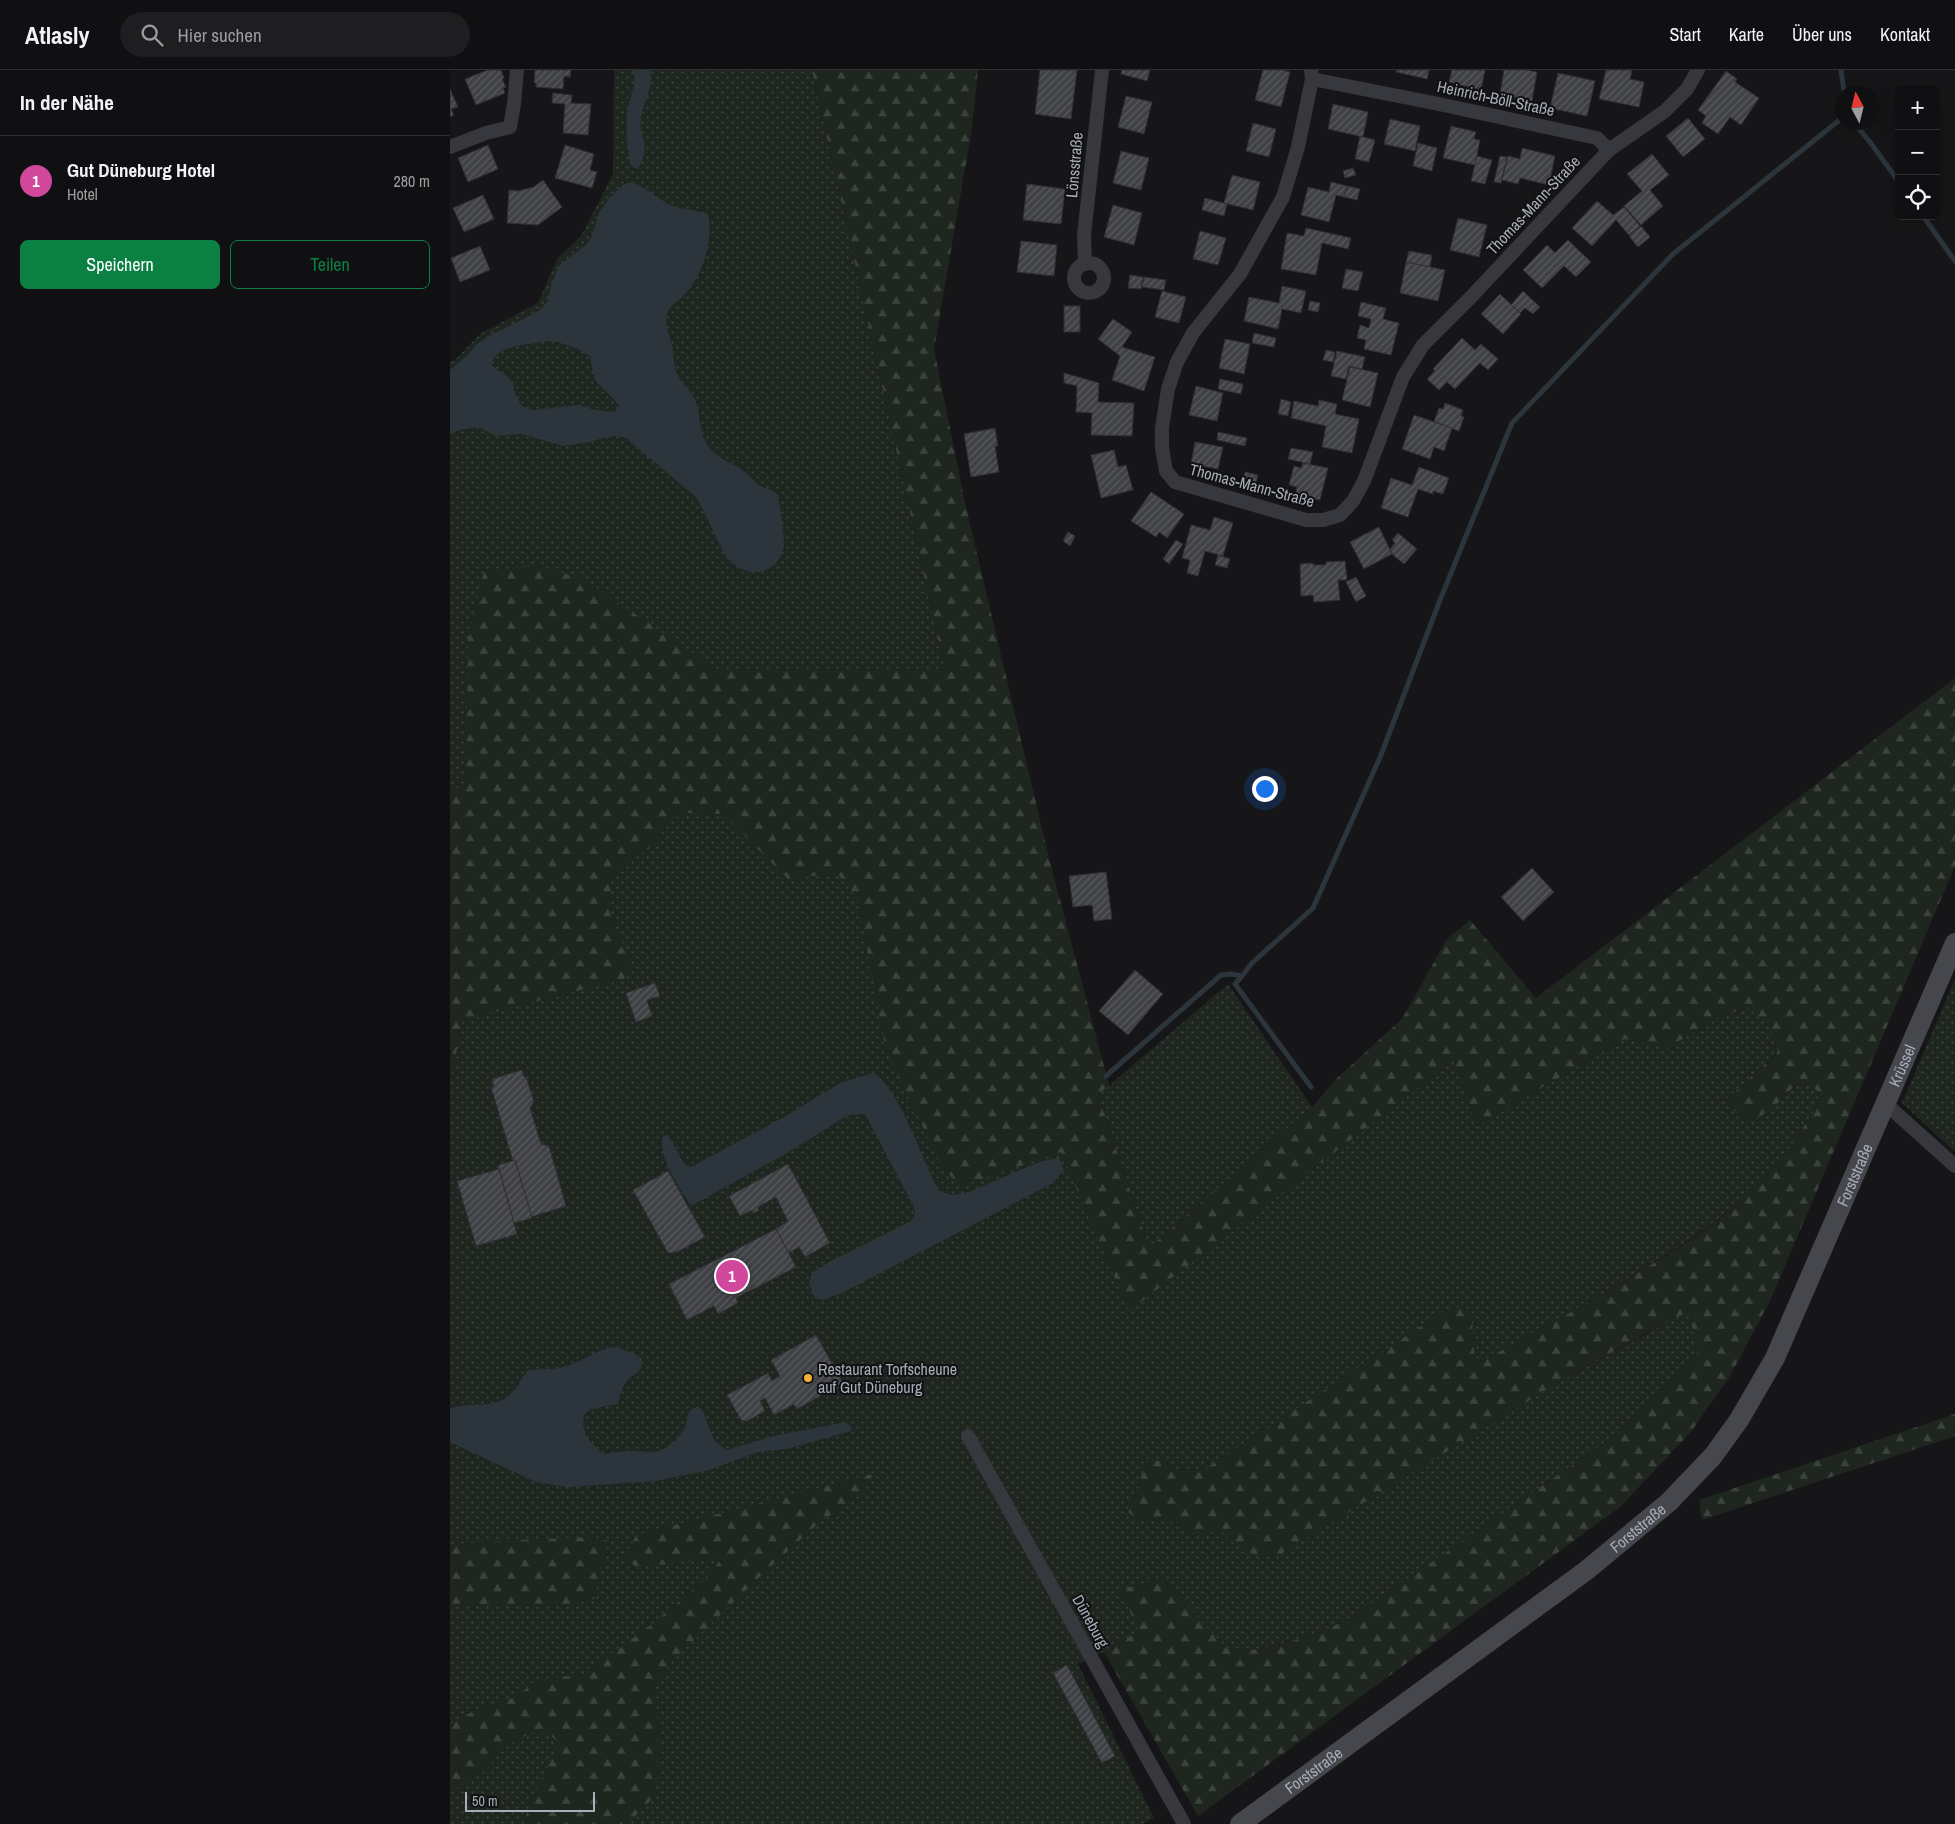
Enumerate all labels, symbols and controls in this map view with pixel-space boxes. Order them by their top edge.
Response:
search box [120,12,470,57]
text: Atlasly [25,19,90,51]
icon: search [138,21,166,49]
text: Hier suchen [178,22,262,48]
text: Start [1670,22,1701,47]
text: Karte [1729,22,1764,47]
text: Über uns [1792,22,1852,47]
text: Kontakt [1880,22,1930,47]
street label: Heinrich-Böll-Straße [1435,75,1557,121]
north arrow [1835,85,1880,130]
map controls [1895,85,1940,220]
button: + [1895,85,1940,130]
text: In der Nähe [20,88,114,117]
button: − [1895,130,1940,175]
street label: Lönsstraße [1060,131,1088,199]
street label: Thomas-Mann-Straße [1481,151,1585,259]
text: Gut Düneburg Hotel [67,157,215,183]
text: 1 [32,170,40,192]
text: 280 m [394,170,430,192]
button: locate [1895,175,1940,220]
text: Hotel [67,183,98,205]
button: Speichern [20,240,220,289]
button: Teilen [230,240,430,289]
street label: Thomas-Mann-Straße [1187,458,1317,512]
your location [1252,776,1278,802]
street label: Krüssel [1883,1041,1921,1090]
street label: Forststraße [1831,1140,1878,1210]
pin: 1 [716,1257,748,1295]
place label: Restaurant Torfscheune auf Gut Düneburg [818,1358,957,1398]
marker: Restaurant Torfscheune auf Gut Düneburg [802,1372,814,1384]
street label: Forststraße [1605,1498,1670,1558]
street label: Düneburg [1067,1590,1115,1652]
street label: Forststraße [1280,1742,1347,1799]
scale bar [465,1789,595,1812]
text: 50 m [472,1792,498,1810]

